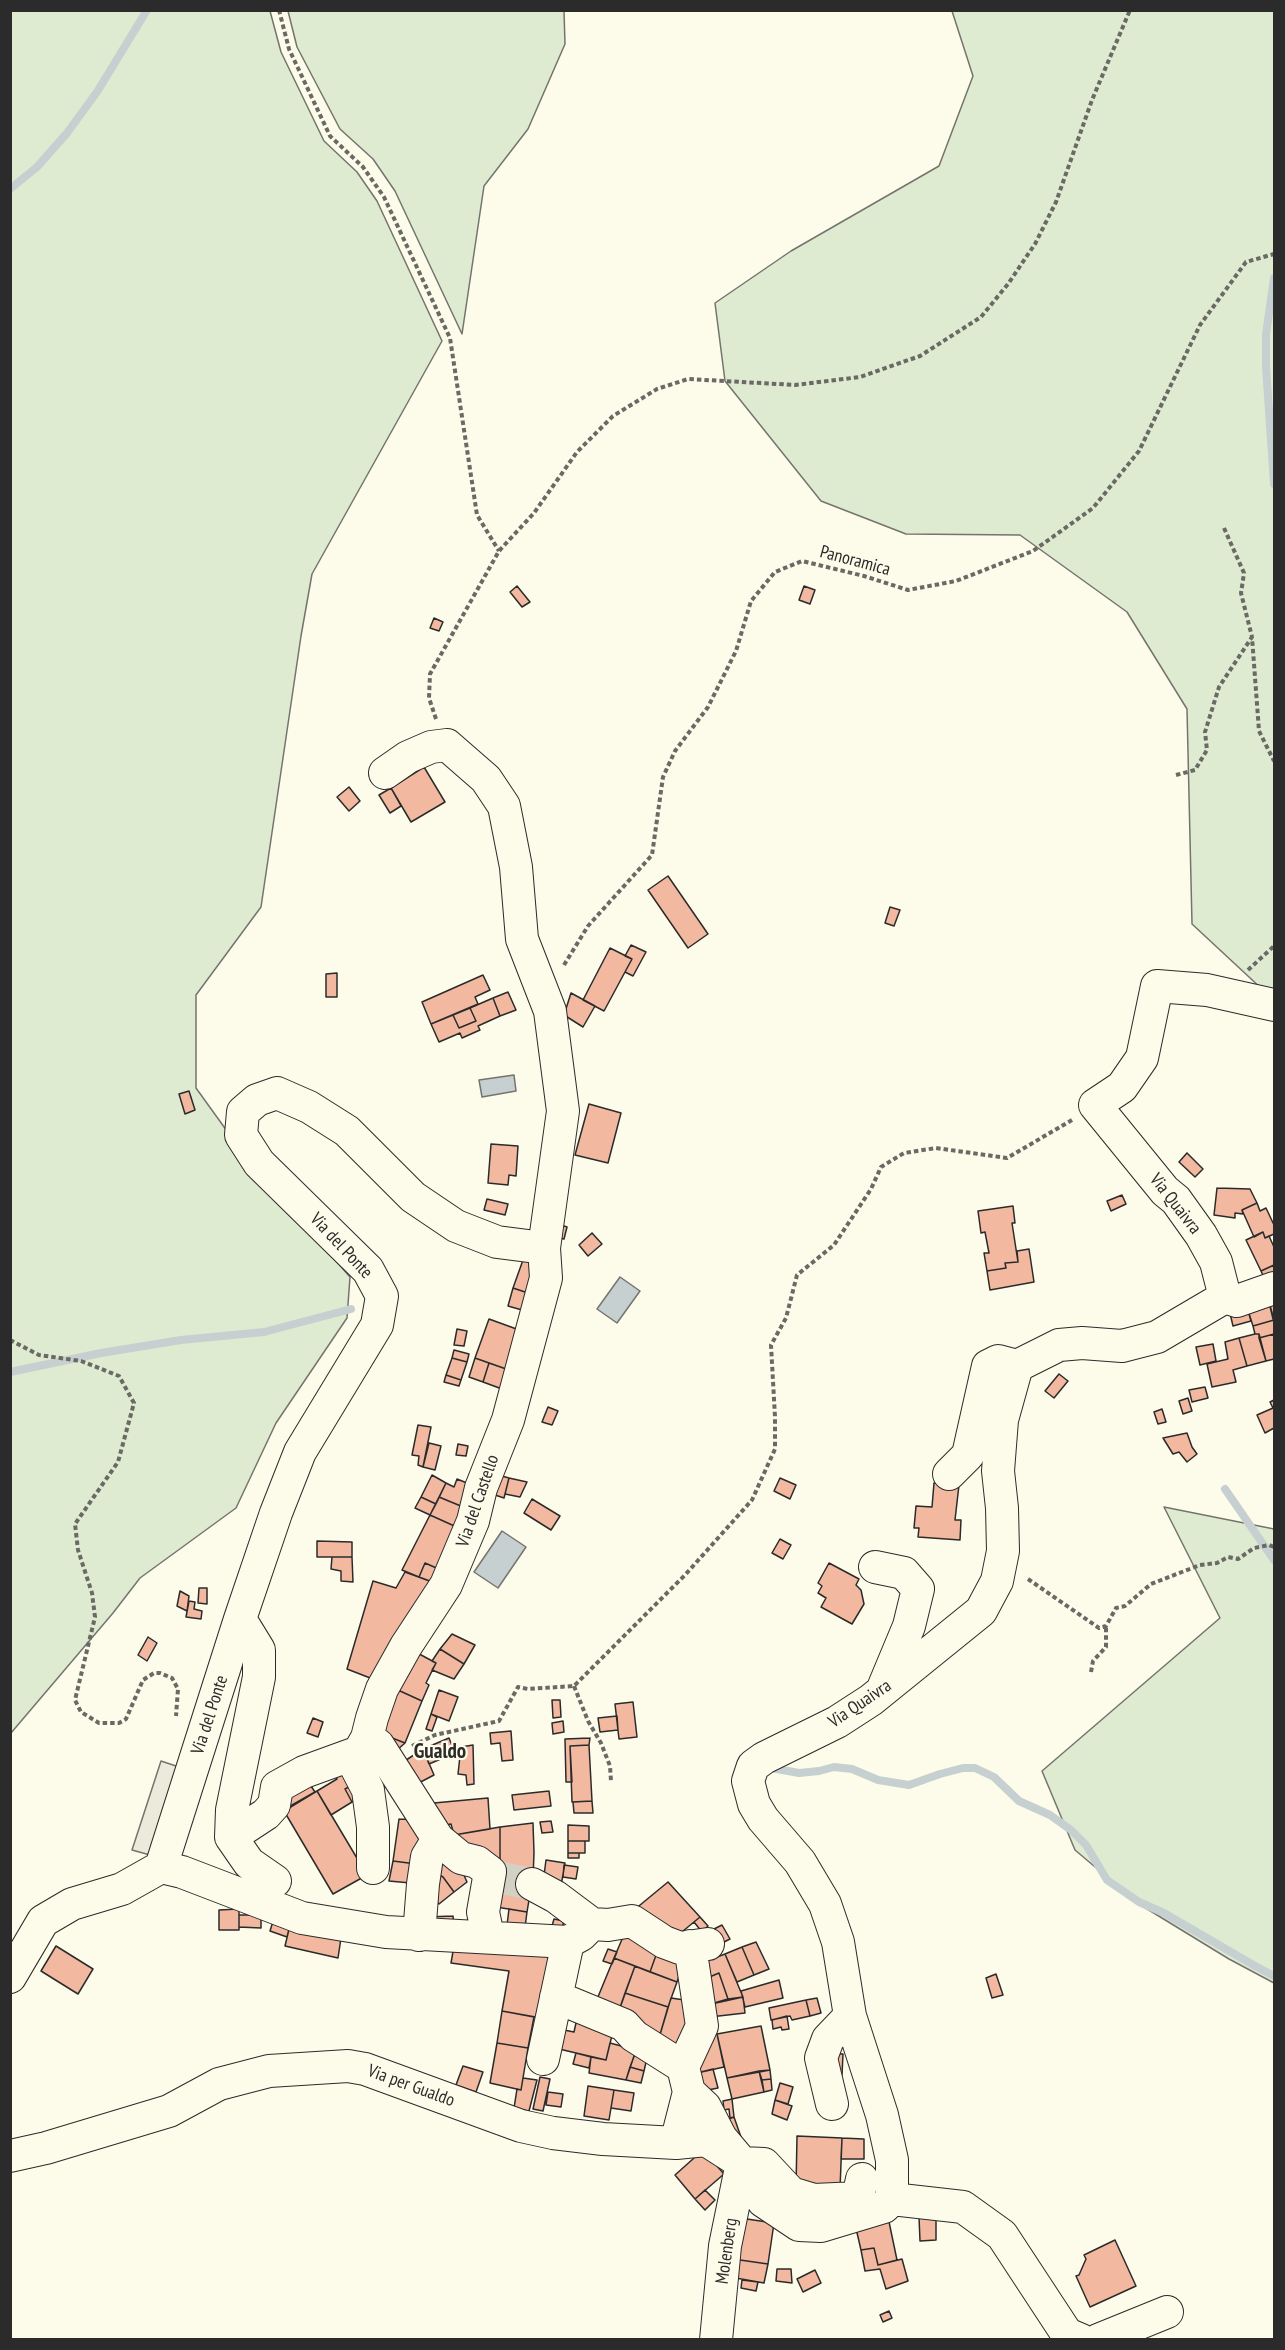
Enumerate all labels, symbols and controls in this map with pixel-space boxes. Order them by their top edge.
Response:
street label: Panoramica [817,541,893,581]
street label: Via Quaivra [1145,1169,1205,1239]
street label: Via del Ponte [305,1209,377,1283]
street label: Via del Castello [452,1452,504,1550]
street label: Via del Ponte [187,1673,233,1757]
street label: Via Quaivra [824,1675,896,1733]
district label: Gualdo [414,1739,466,1765]
street label: Via per Gualdo [365,2060,457,2112]
street label: Molenberg [712,2216,742,2286]

